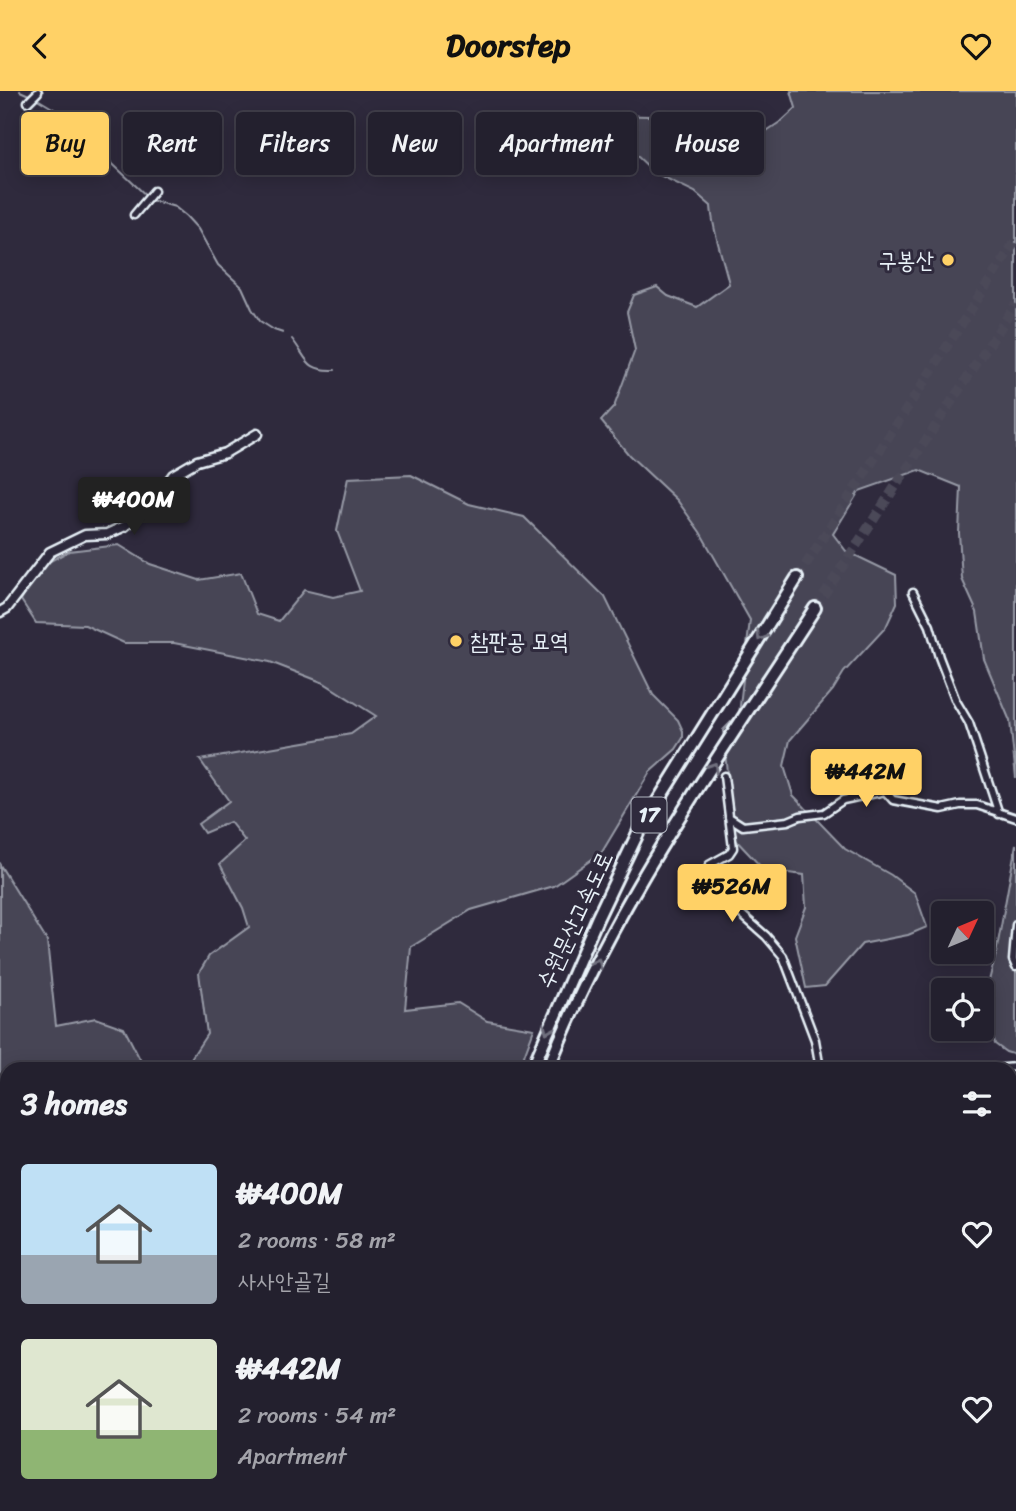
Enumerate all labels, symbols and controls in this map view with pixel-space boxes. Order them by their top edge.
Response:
text: Doorstep [446,17,570,74]
icon: back [21,27,59,65]
icon: heart [957,27,995,65]
chip: Buy [21,112,109,175]
chip: Rent [123,112,222,175]
chip: Filters [236,112,354,175]
chip: New [368,112,462,175]
chip: Apartment [476,112,637,175]
chip: House [651,112,764,175]
place label: 구봉산 [878,240,934,281]
marker: 구봉산 [940,252,956,268]
pin: ₩400M [85,477,183,537]
text: ₩400M [94,479,174,520]
place label: 참판공 묘역 [470,621,569,662]
one-way arrow [756,629,769,642]
marker: 참판공 묘역 [448,633,464,649]
pin: ₩442M [817,749,915,809]
text: ₩442M [827,751,905,792]
one-way arrow [704,762,717,775]
road number: 17 [632,797,666,833]
street label: 수원문산고속도로 [525,844,625,996]
pin: ₩526M [683,865,781,924]
text: ₩526M [694,866,770,907]
north arrow [931,901,994,964]
map controls [931,901,994,1041]
one-way arrow [588,957,602,970]
button: locate [931,978,994,1041]
one-way arrow [542,1022,556,1035]
text: 3 homes [21,1077,127,1131]
icon: filters [958,1085,996,1123]
text: ₩400M [238,1166,342,1220]
icon: home [77,1192,161,1276]
icon: heart [958,1215,996,1253]
text: 2 rooms · 58 m² [238,1220,396,1261]
text: 사사안골길 [238,1261,331,1302]
text: ₩442M [238,1341,340,1395]
icon: home [77,1367,161,1451]
icon: heart [958,1390,996,1428]
text: 2 rooms · 54 m² [238,1395,396,1436]
text: Apartment [238,1436,347,1477]

